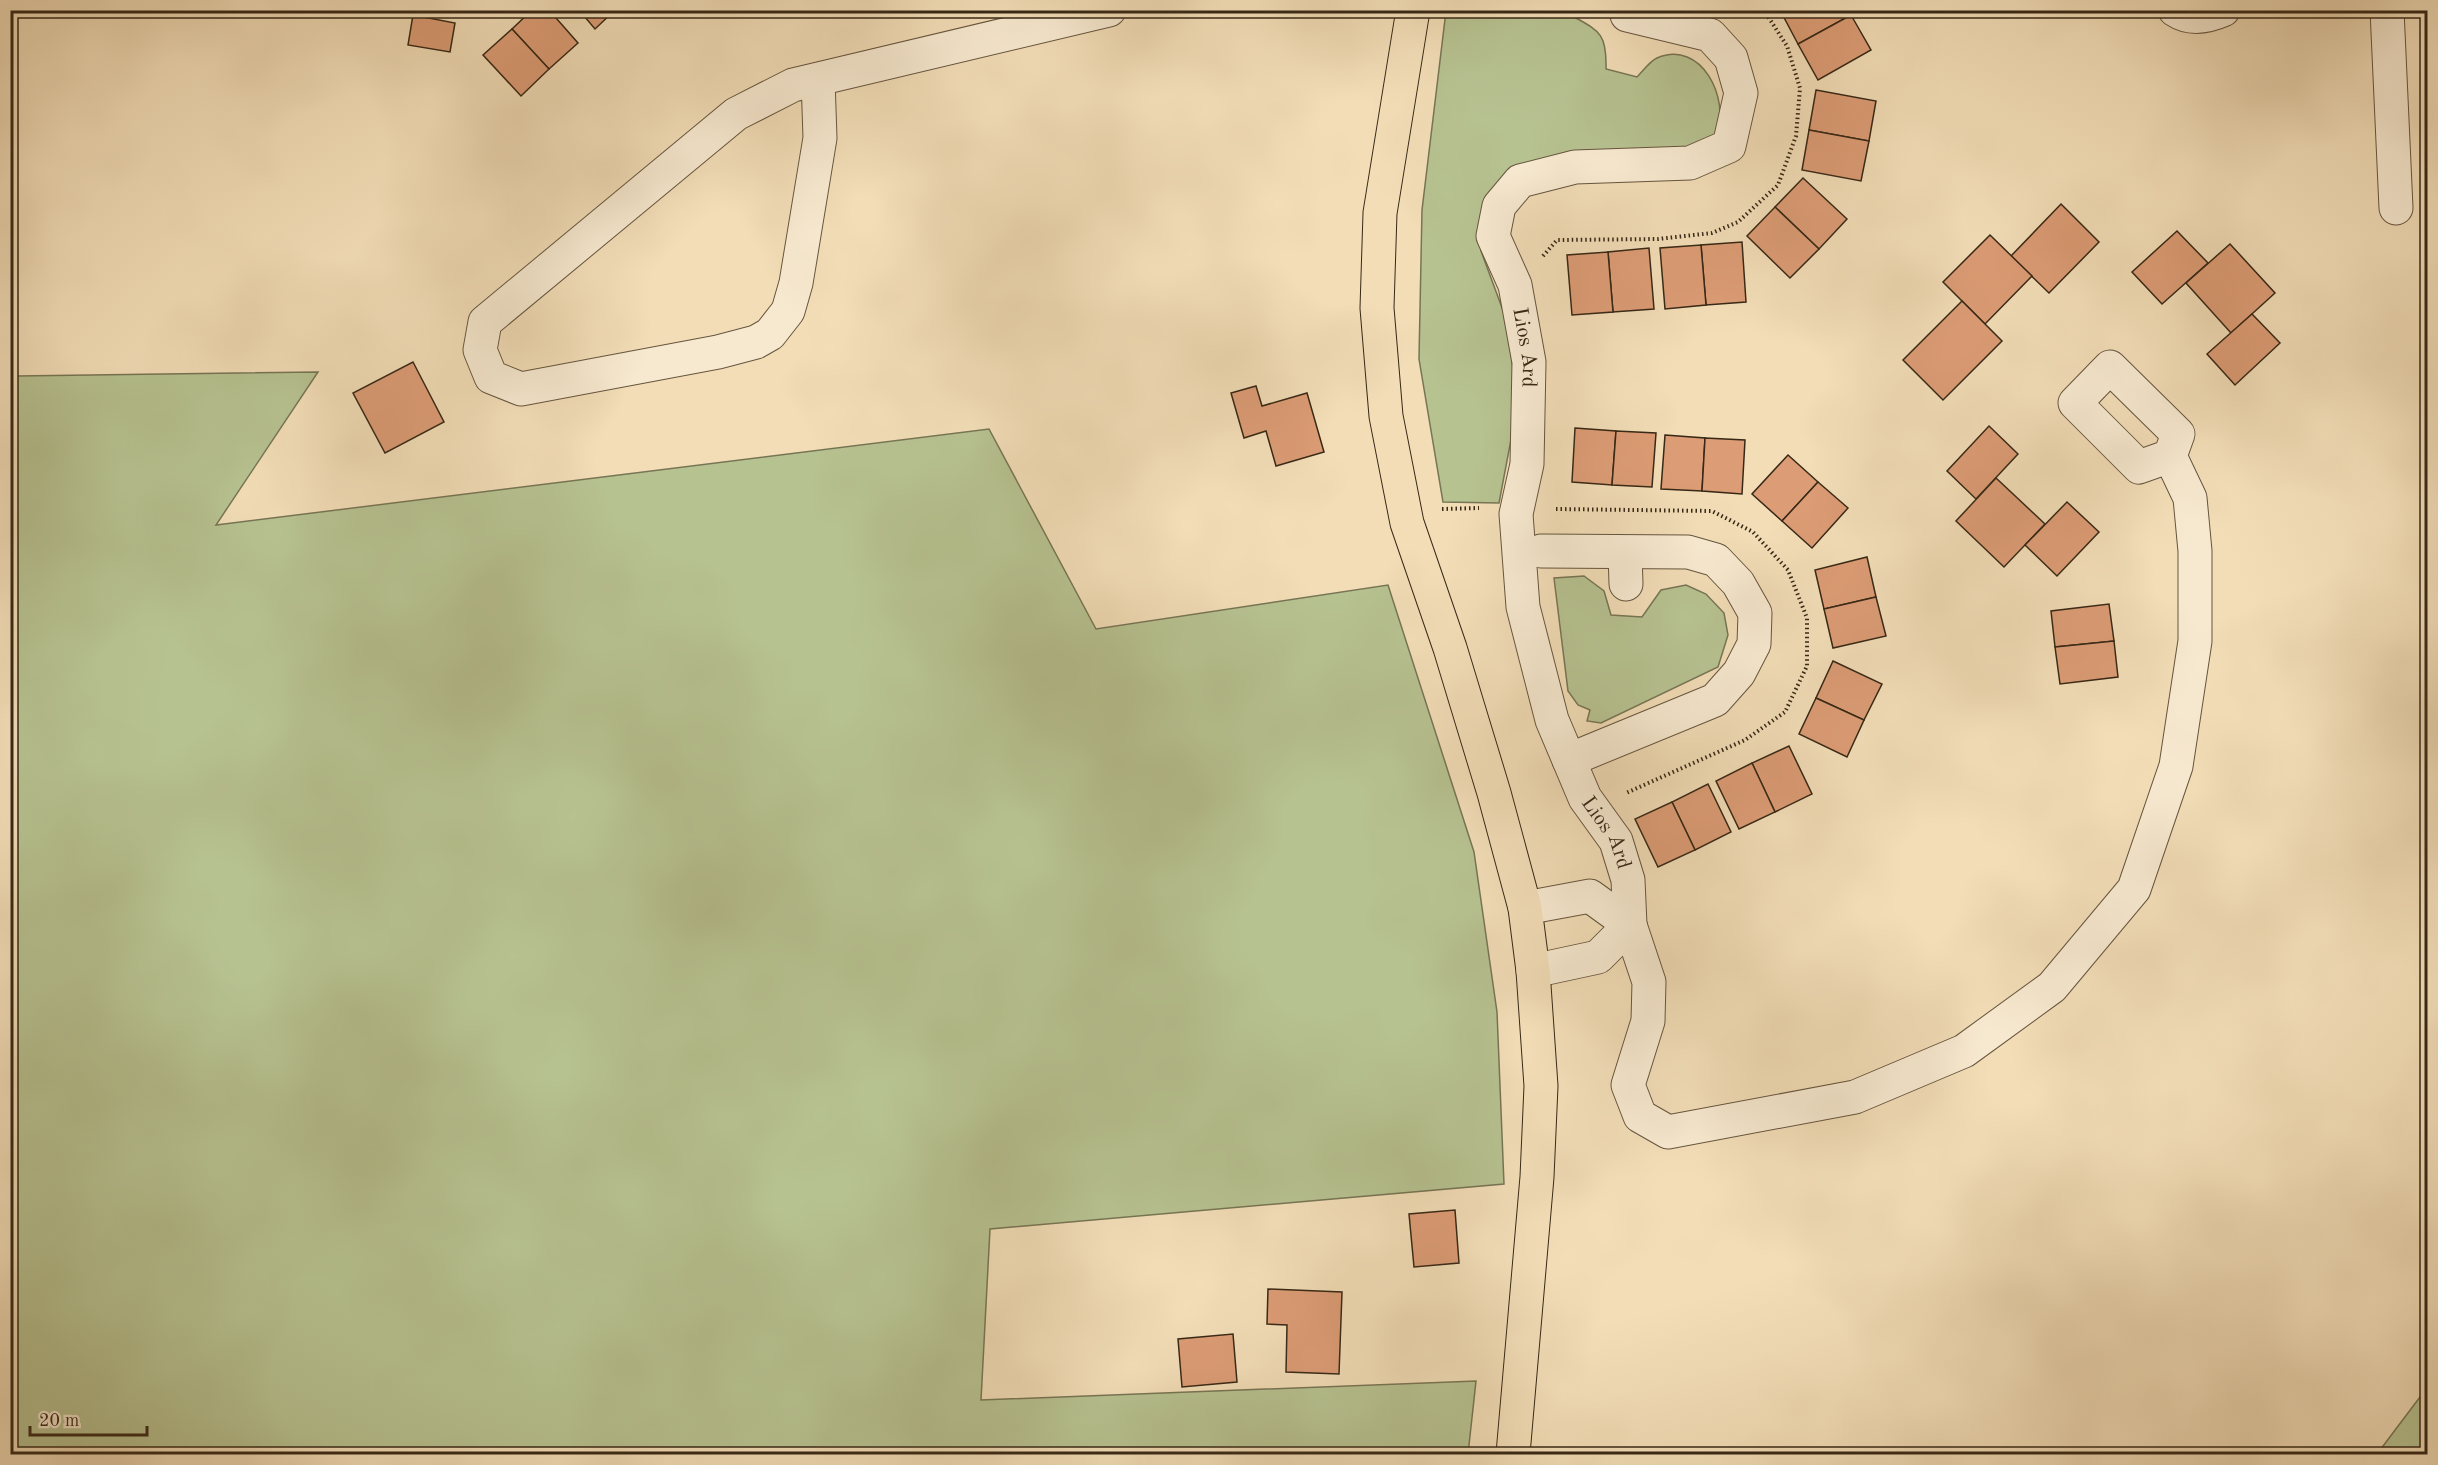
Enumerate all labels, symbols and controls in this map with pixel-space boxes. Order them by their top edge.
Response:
street label: Lios Ard [1509,306,1540,388]
street label: Lios Ard [1577,793,1634,872]
scale bar [30,1399,147,1437]
text: 20 m [39,1412,79,1430]

